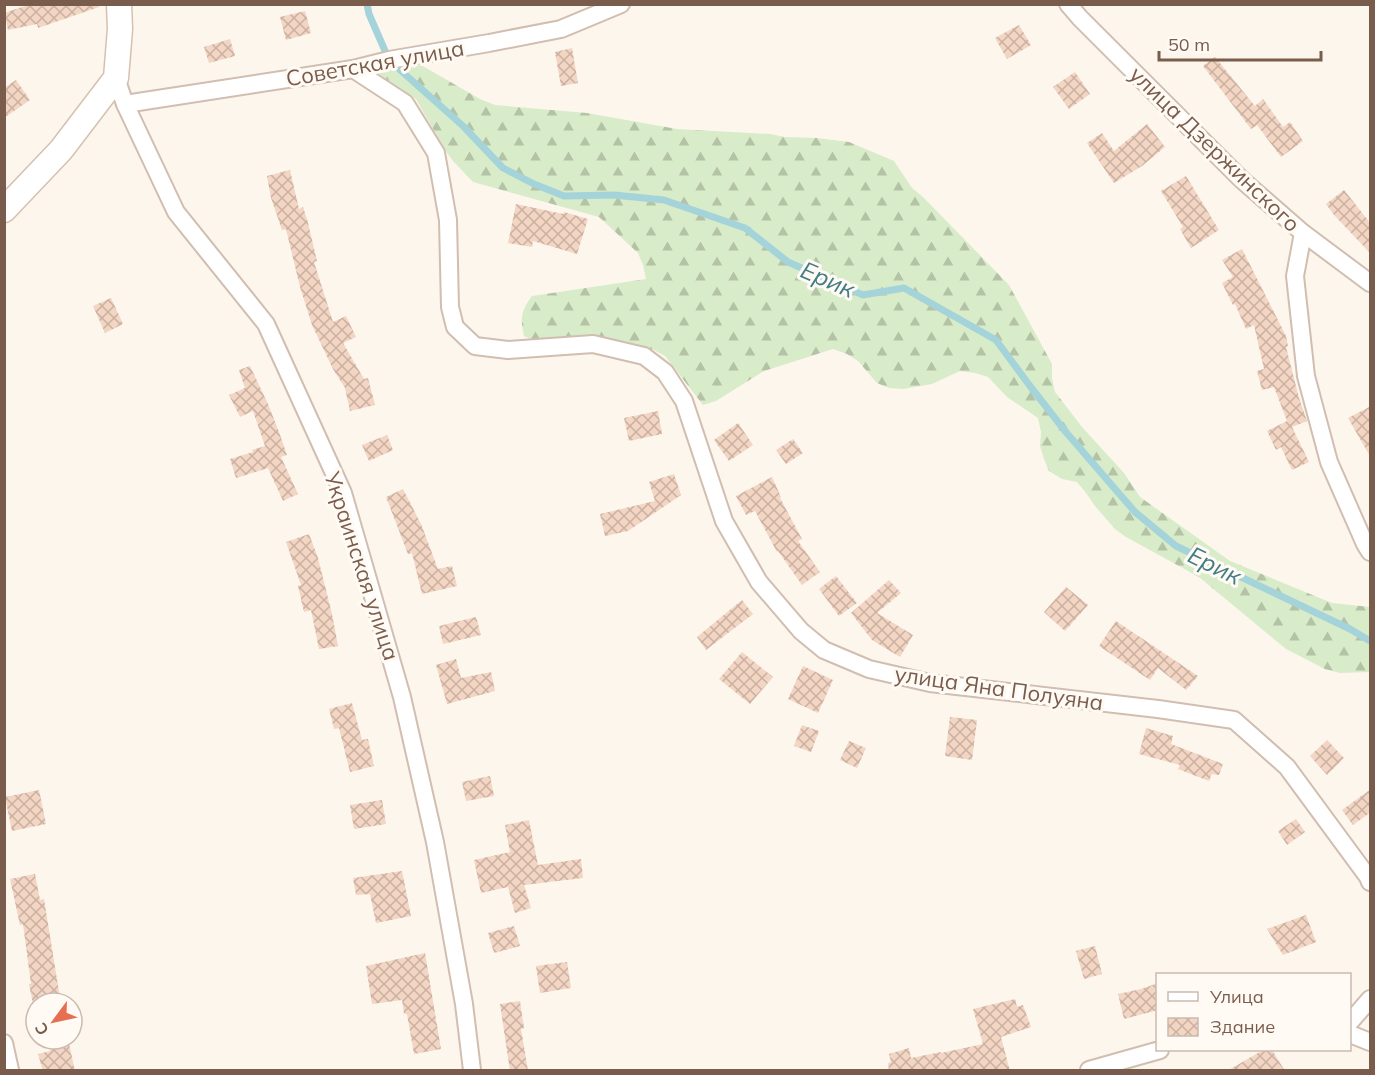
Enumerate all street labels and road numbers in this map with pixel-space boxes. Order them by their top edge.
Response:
street label: Советская улица [284,34,466,92]
street label: улица Дзержинского [1124,60,1306,238]
street label: Украинская улица [318,467,406,664]
street label: улица Яна Полуяна [893,660,1105,716]

